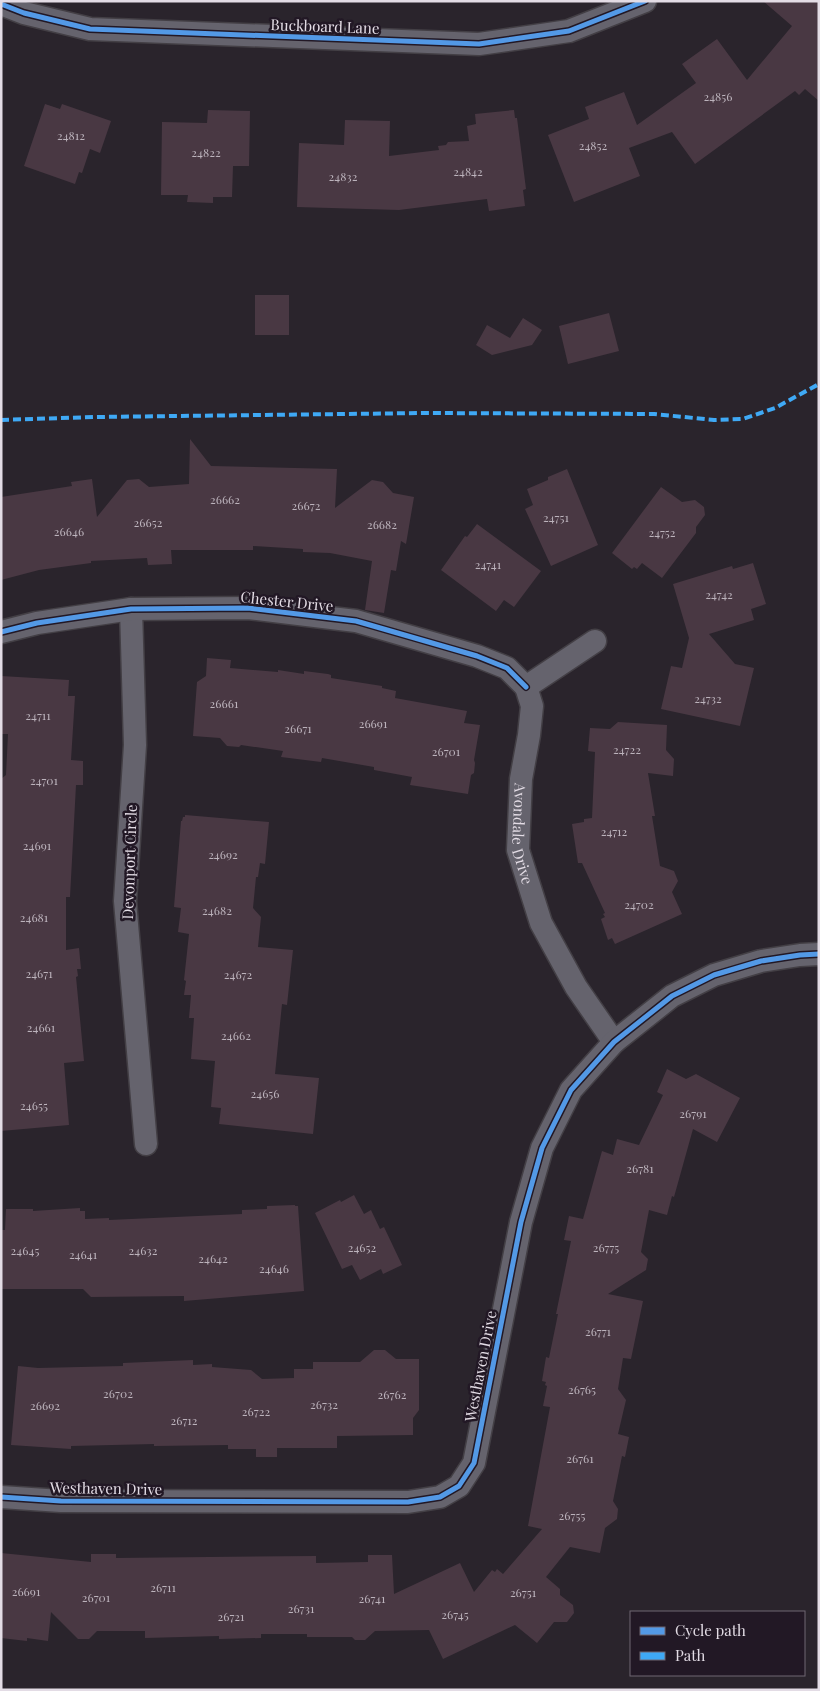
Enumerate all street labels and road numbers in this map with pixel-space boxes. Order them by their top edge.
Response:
street label: Buckboard Lane [270,14,380,38]
street label: Chester Drive [240,586,334,616]
street label: Avondale Drive [508,782,538,887]
street label: Devonport Circle [117,804,141,920]
street label: Westhaven Drive [459,1309,501,1424]
street label: Westhaven Drive [49,1477,162,1499]

